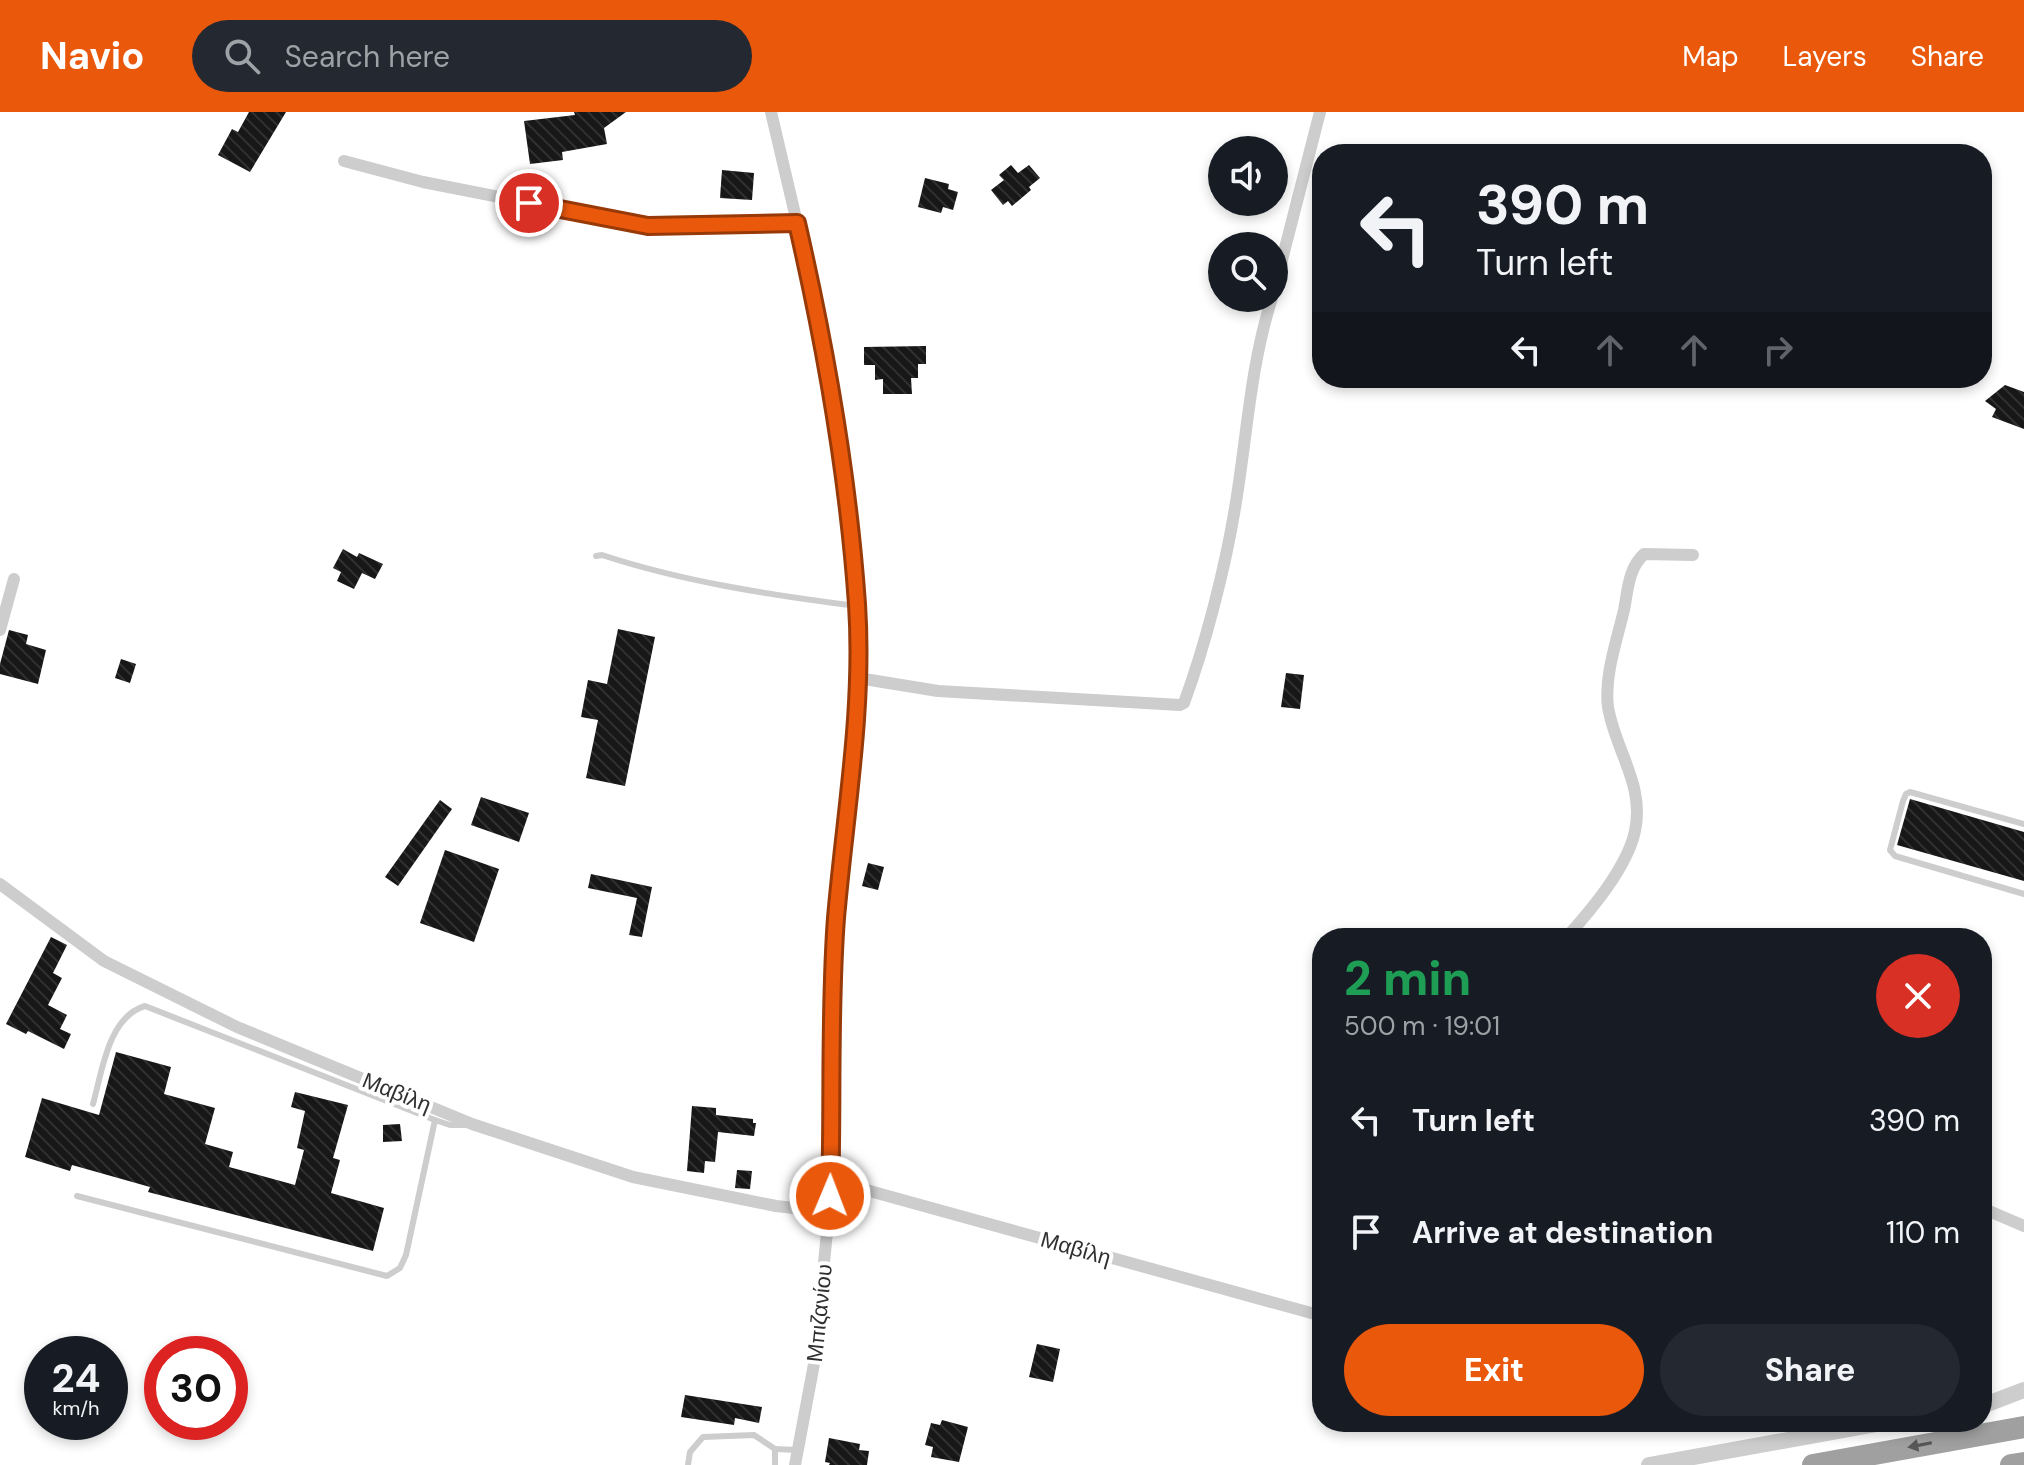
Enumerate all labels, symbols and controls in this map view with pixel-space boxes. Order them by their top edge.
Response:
search box [192,20,752,92]
text: Navio [40,31,144,81]
icon: search [220,34,264,78]
text: Search here [284,37,450,76]
text: Map [1682,38,1739,75]
text: Layers [1783,38,1867,75]
text: Share [1911,38,1984,75]
map controls [1208,136,1288,312]
button: sound [1208,136,1288,216]
text: 390 m [1476,168,1649,241]
pin [495,169,563,237]
icon: left [1344,176,1448,280]
icon: arrive [507,181,551,225]
button: search [1208,232,1288,312]
text: Turn left [1476,239,1613,286]
icon: left [1504,328,1548,372]
icon: ahead [1588,328,1632,372]
icon: ahead [1672,328,1716,372]
icon: right [1756,328,1800,372]
text: 2 min [1344,947,1471,1010]
button: close [1876,954,1960,1038]
text: 500 m · 19:01 [1344,1009,1500,1043]
street label: Μαβίλη [358,1066,436,1119]
icon: left [1344,1098,1388,1142]
text: Turn left [1412,1101,1535,1140]
text: 390 m [1869,1101,1960,1140]
position arrow [788,1154,872,1238]
icon: arrive [1344,1210,1388,1254]
text: Arrive at destination [1412,1213,1713,1252]
text: 110 m [1886,1213,1960,1252]
street label: Μαβίλη [1037,1225,1114,1272]
street label: Μπιζανίου [800,1263,839,1364]
button: Exit [1344,1324,1644,1416]
button: Share [1660,1324,1960,1416]
speed limit sign: 30 [144,1336,248,1440]
text: 24 [52,1352,100,1404]
text: km/h [52,1395,100,1421]
one-way arrow [1907,1440,1932,1452]

